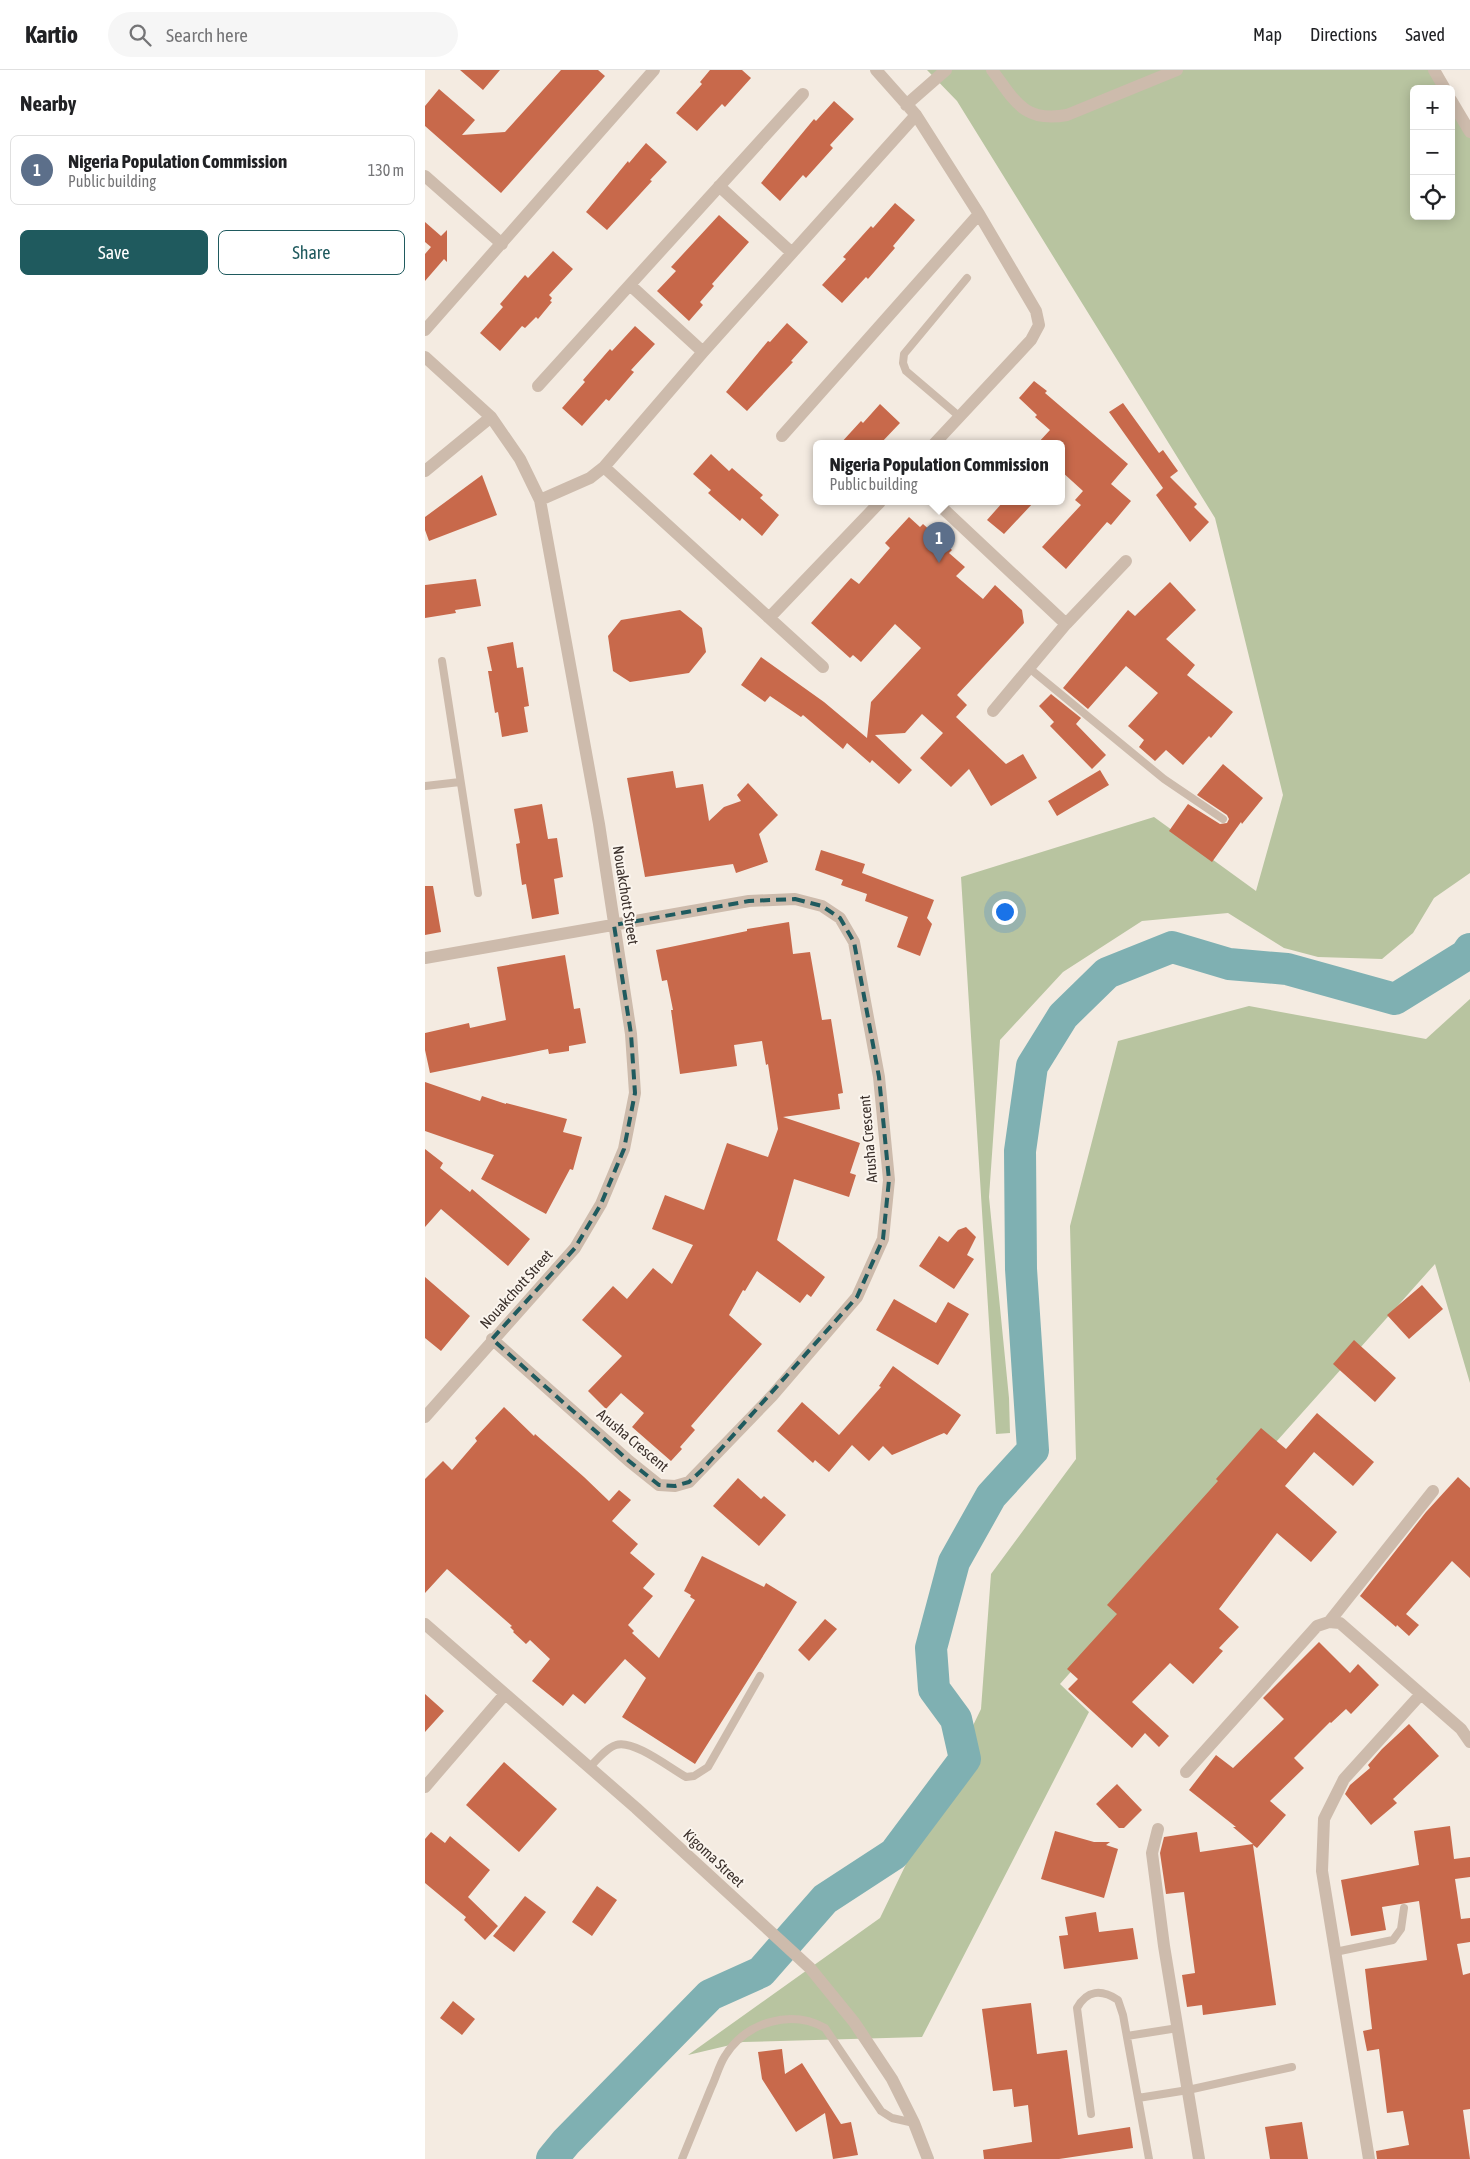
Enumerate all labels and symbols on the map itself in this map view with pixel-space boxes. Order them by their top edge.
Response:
pin: 1 [923,522,955,563]
street label: Nouakchott Street [610,844,642,946]
your location [992,899,1018,925]
street label: Arusha Crescent [856,1094,880,1184]
street label: Nouakchott Street [476,1246,556,1332]
street label: Arusha Crescent [594,1405,672,1475]
street label: Kigoma Street [680,1826,748,1890]

